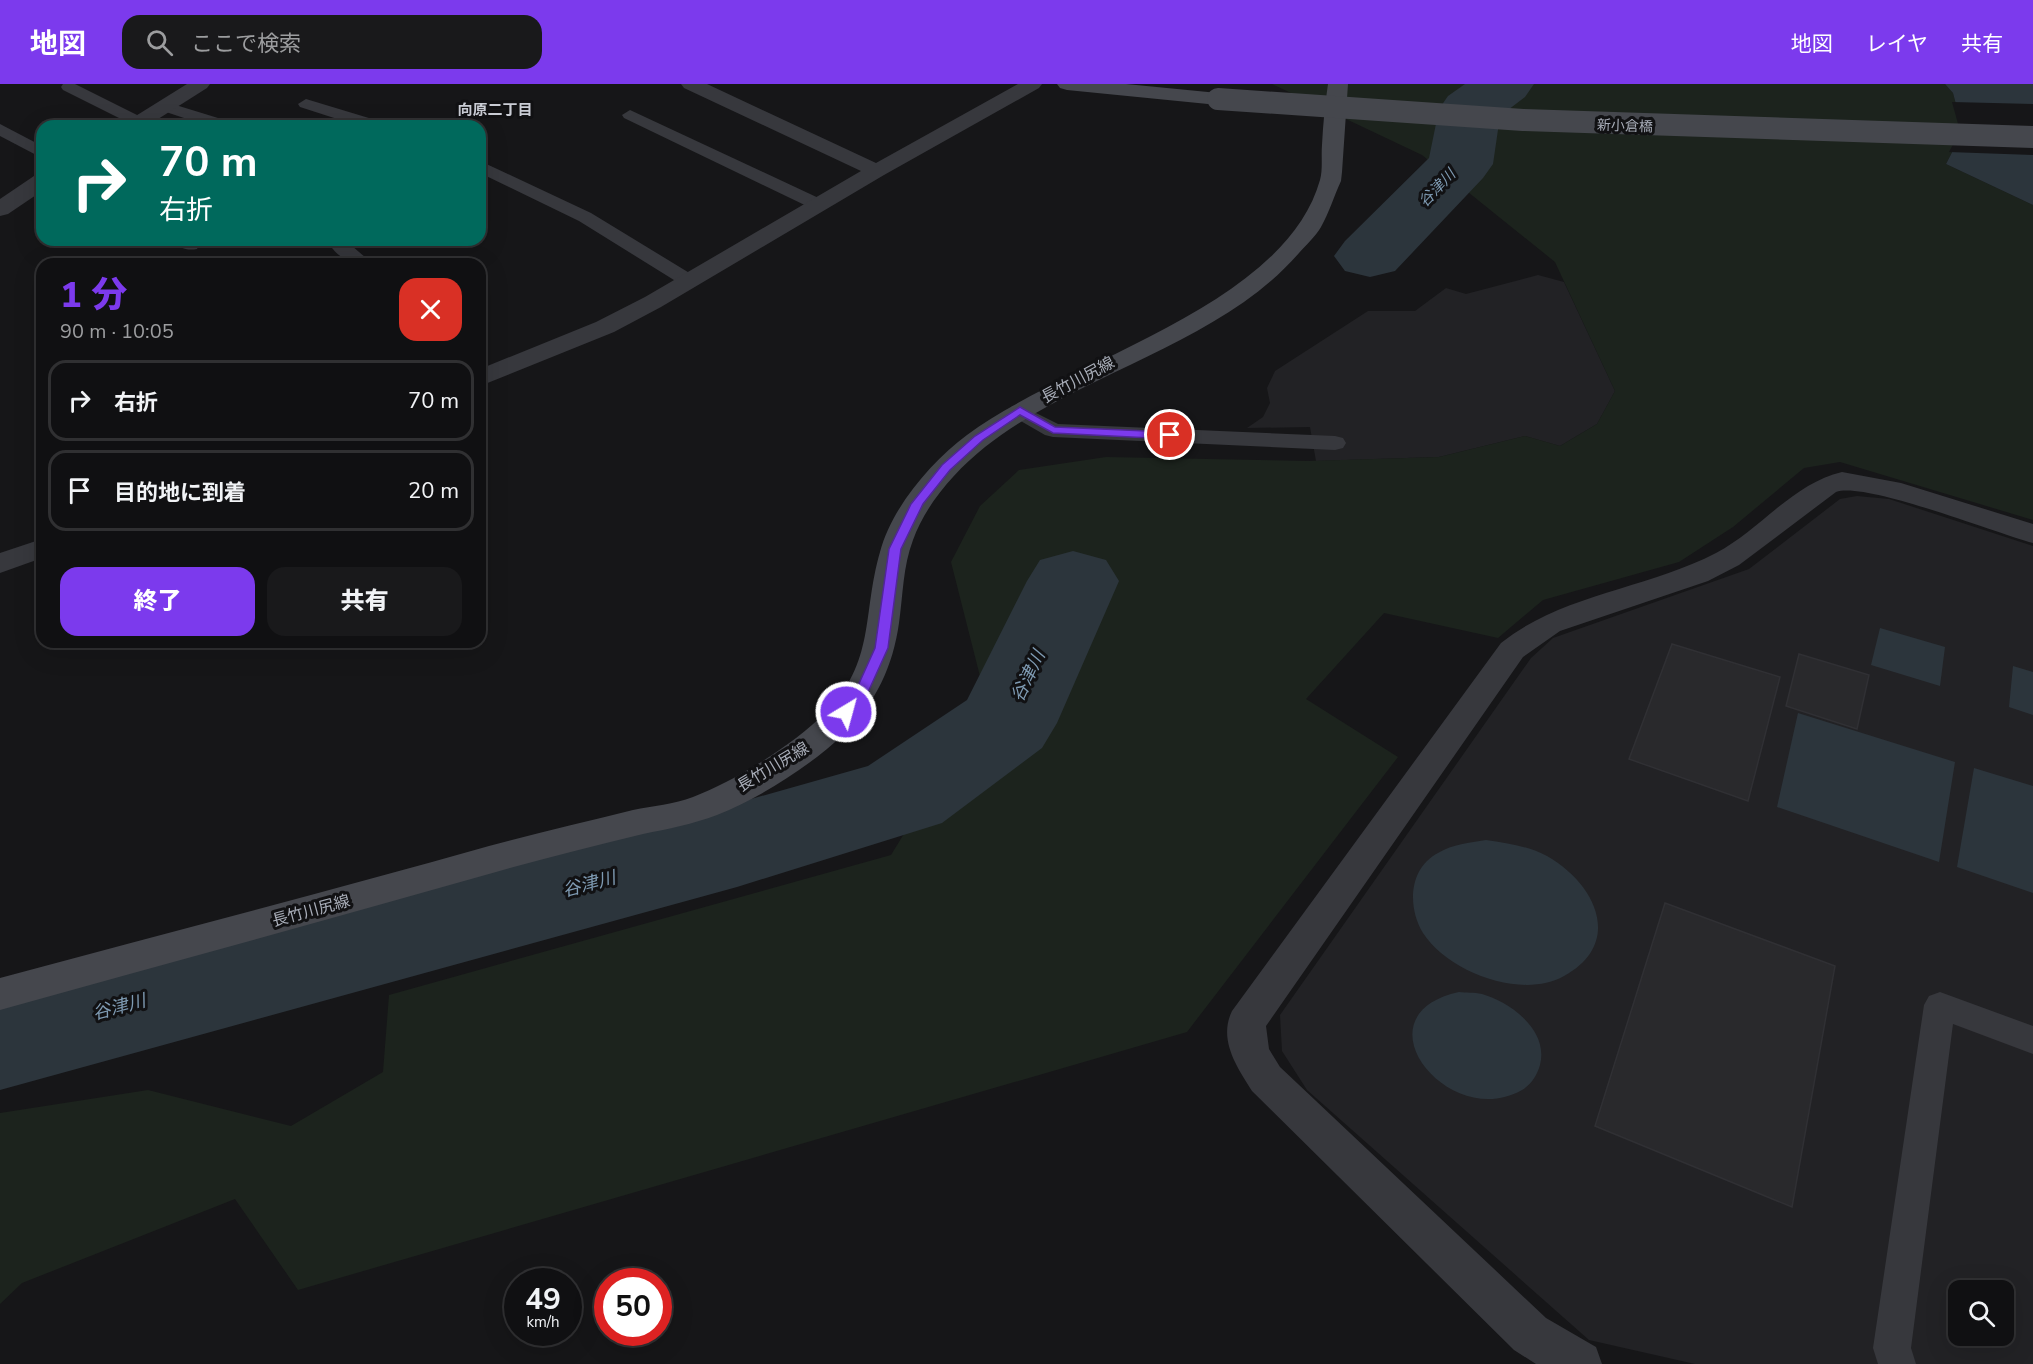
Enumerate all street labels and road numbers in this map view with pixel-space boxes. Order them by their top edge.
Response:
street label: 新小倉橋 [1597,116,1653,136]
street label: 長竹川尻線 [1038,352,1118,408]
street label: 長竹川尻線 [733,737,813,797]
street label: 長竹川尻線 [270,890,352,932]

